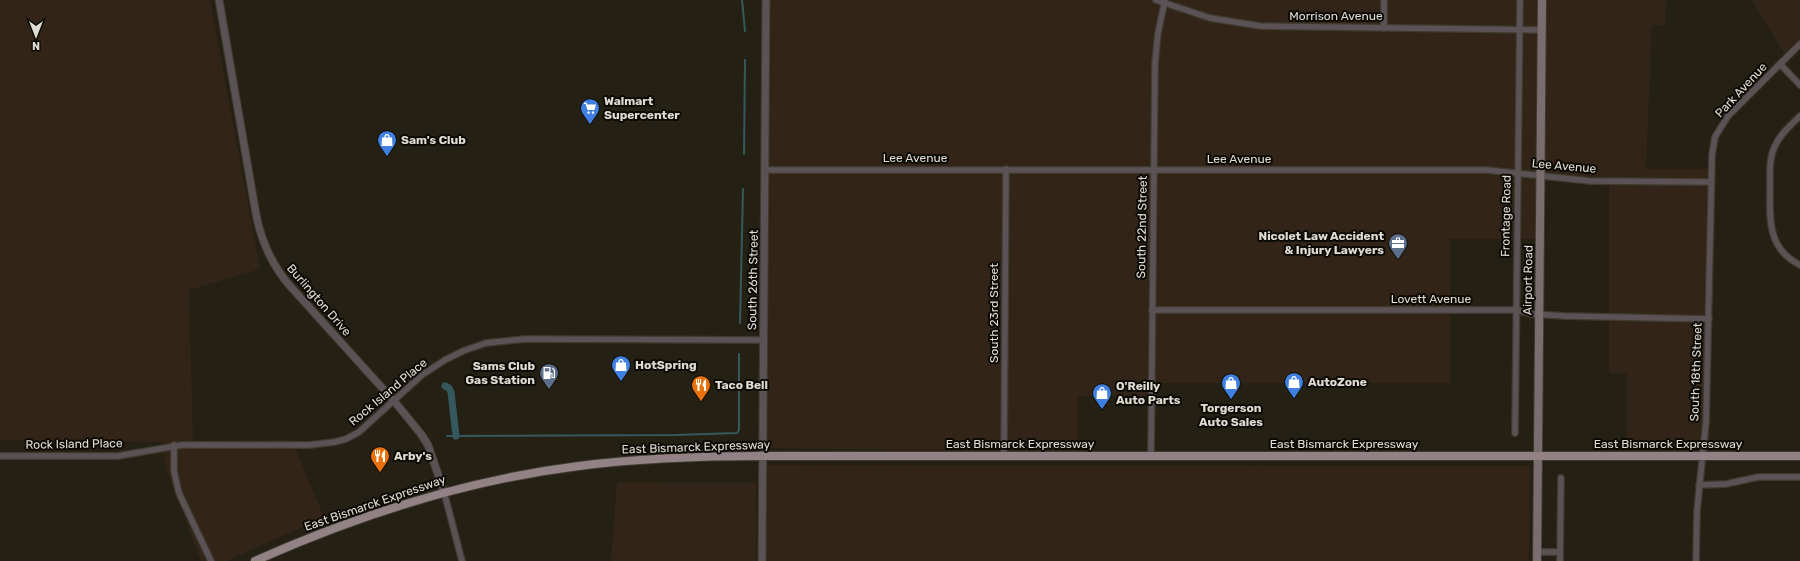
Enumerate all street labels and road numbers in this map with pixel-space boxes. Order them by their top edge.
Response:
street label: Morrison Avenue [1289,9,1383,23]
street label: Park Avenue [1712,60,1770,120]
street label: Lee Avenue [883,151,948,165]
street label: Lee Avenue [1207,152,1272,166]
street label: Lee Avenue [1531,156,1597,176]
street label: South 22nd Street [1134,175,1150,278]
street label: Frontage Road [1498,175,1514,257]
street label: South 26th Street [745,229,761,330]
street label: Airport Road [1520,245,1536,315]
street label: Burlington Drive [284,261,354,339]
street label: South 23rd Street [987,263,1001,363]
street label: Lovett Avenue [1391,292,1471,306]
street label: South 18th Street [1687,322,1705,422]
street label: Rock Island Place [346,355,430,429]
street label: Rock Island Place [25,436,123,452]
street label: East Bismarck Expressway [621,437,771,457]
street label: East Bismarck Expressway [946,437,1095,451]
street label: East Bismarck Expressway [1270,437,1419,451]
street label: East Bismarck Expressway [1594,437,1743,451]
street label: East Bismarck Expressway [302,472,448,534]

